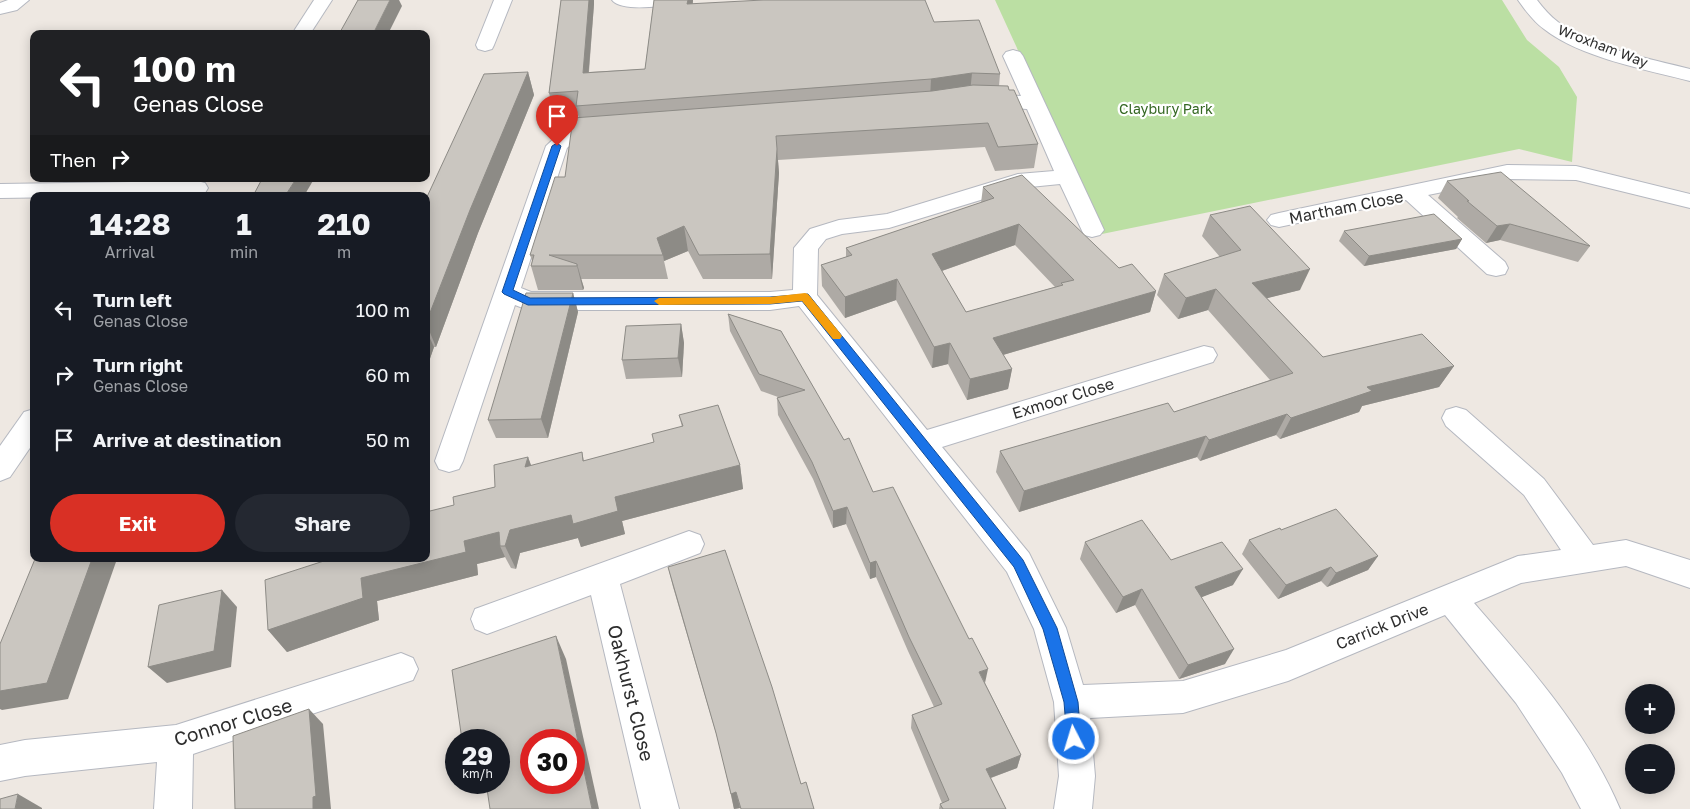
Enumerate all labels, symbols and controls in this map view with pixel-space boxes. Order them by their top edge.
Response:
street label: Wroxham Way [1556,21,1651,71]
text: 100 m [133,48,236,90]
icon: left [50,50,115,115]
text: Genas Close [133,90,264,117]
pin [536,95,578,146]
park label: Claybury Park [1119,100,1213,117]
icon: arrive [543,102,571,130]
icon: right [106,145,134,173]
text: Then [50,148,96,171]
street label: Martham Close [1287,186,1405,228]
text: 14:28 [89,206,171,242]
text: 1 [236,206,252,242]
text: 210 [317,206,371,242]
text: Arrival [105,242,155,262]
text: min [230,242,258,262]
text: m [337,242,351,262]
text: Turn left [93,288,172,311]
icon: left [50,296,78,324]
text: 100 m [356,298,410,321]
text: Genas Close [93,311,188,331]
text: Turn right [93,353,183,376]
icon: right [50,361,78,389]
text: 60 m [365,363,410,386]
street label: Exmoor Close [1010,373,1116,423]
text: Genas Close [93,376,188,396]
icon: arrive [50,426,78,454]
text: Arrive at destination [93,428,281,451]
text: 50 m [366,428,410,451]
button: Exit [50,494,225,552]
button: Share [235,494,410,552]
street label: Carrick Drive [1333,598,1431,654]
street label: Oakhurst Close [603,622,660,764]
map controls [1625,684,1675,794]
button: + [1625,684,1675,734]
street label: Connor Close [171,693,295,750]
position arrow [1047,712,1099,764]
speed limit sign: 30 [520,729,585,794]
text: 29 [462,740,493,771]
button: − [1625,744,1675,794]
text: km/h [462,766,493,781]

